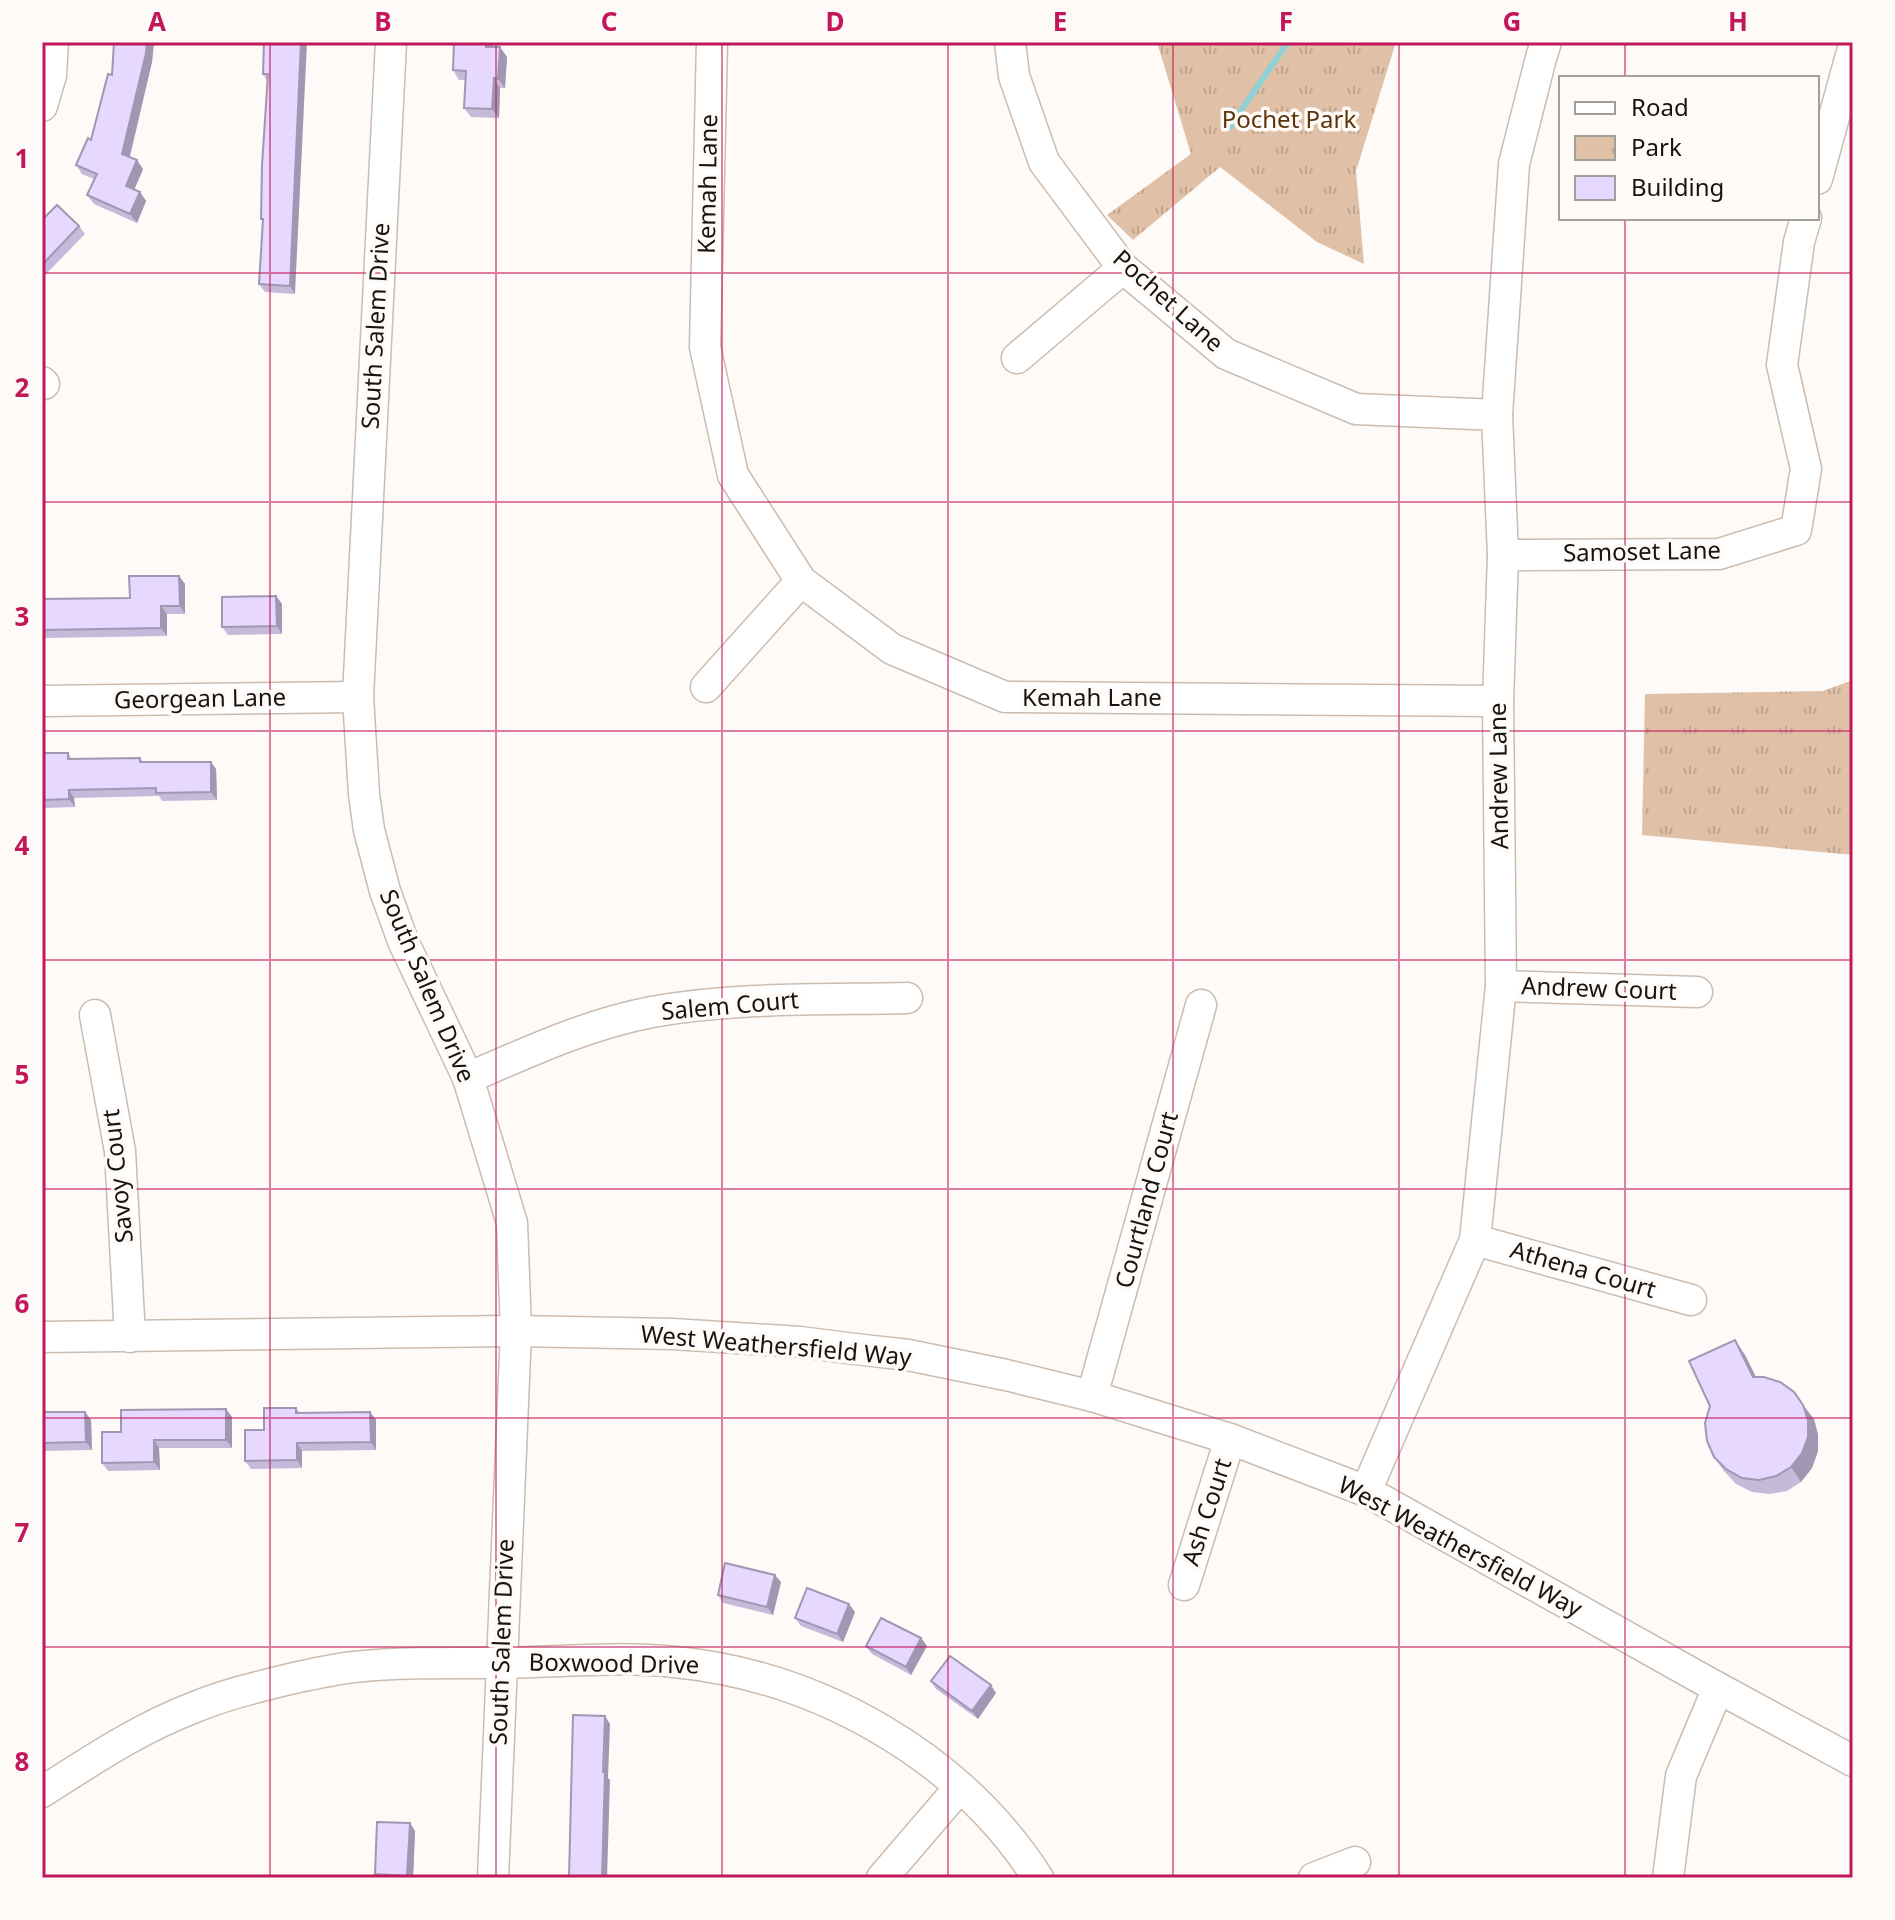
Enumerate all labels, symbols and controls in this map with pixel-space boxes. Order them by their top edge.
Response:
text: A [148,3,166,39]
text: B [374,3,392,39]
text: C [601,3,617,39]
text: D [825,3,845,39]
text: E [1053,3,1067,39]
text: F [1279,3,1293,39]
text: G [1503,3,1521,39]
text: H [1728,3,1748,39]
legend [1559,76,1819,220]
text: Road [1631,90,1689,123]
park label: Pochet Park [1222,102,1356,135]
street label: Kemah Lane [689,114,724,254]
text: Park [1631,130,1682,163]
text: 1 [15,140,29,176]
text: Building [1631,170,1724,203]
street label: South Salem Drive [353,222,396,430]
street label: Pochet Lane [1107,241,1231,358]
text: 2 [15,369,30,405]
street label: Samoset Lane [1563,533,1721,568]
text: 3 [15,598,29,634]
street label: Georgean Lane [113,679,286,716]
street label: Kemah Lane [1022,680,1162,713]
street label: Andrew Lane [1480,702,1515,850]
text: 4 [15,827,30,863]
street label: South Salem Drive [373,884,484,1087]
street label: Andrew Court [1521,968,1678,1007]
street label: Salem Court [660,982,800,1027]
text: 5 [15,1056,29,1092]
street label: Savoy Court [93,1107,140,1245]
street label: Courtland Court [1106,1107,1185,1292]
street label: Athena Court [1507,1232,1660,1305]
text: 6 [15,1285,30,1321]
street label: West Weathersfield Way [639,1316,914,1373]
street label: Ash Court [1173,1453,1239,1569]
street label: West Weathersfield Way [1333,1467,1589,1624]
text: 7 [15,1514,30,1550]
street label: South Salem Drive [480,1538,521,1746]
street label: Boxwood Drive [528,1645,700,1680]
text: 8 [15,1743,29,1779]

